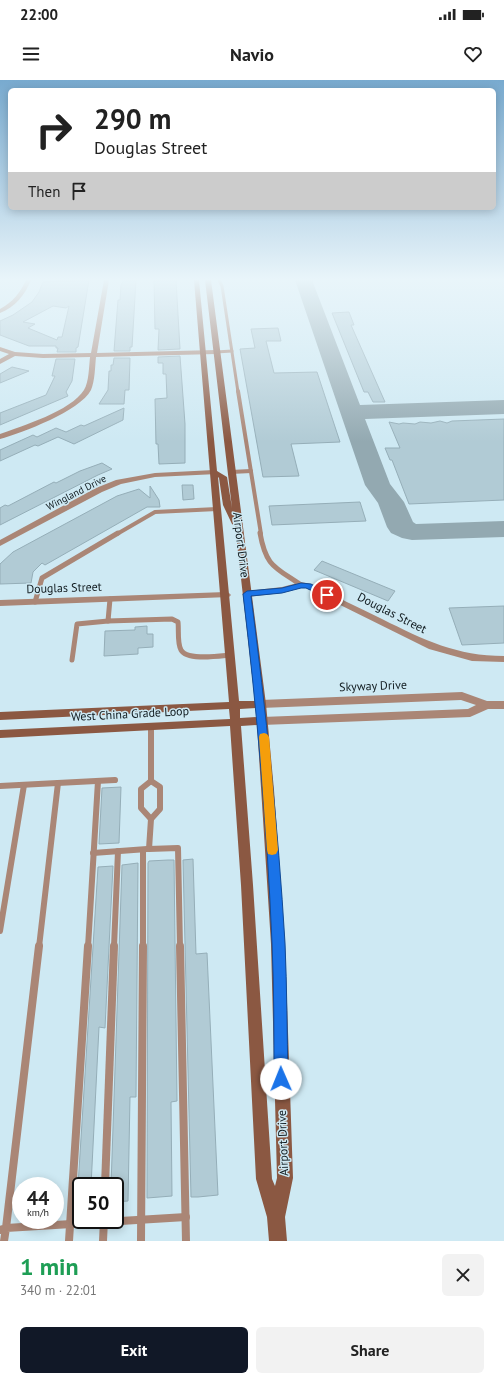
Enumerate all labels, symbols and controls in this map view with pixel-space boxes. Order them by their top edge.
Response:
text: 22:00 [20,5,58,24]
icon: menu [20,43,42,65]
text: Navio [230,43,274,66]
icon: heart [462,43,484,65]
text: 290 m [94,100,171,137]
icon: right [28,104,80,156]
text: Douglas Street [94,136,207,159]
icon: arrive [68,180,90,202]
text: Then [28,182,60,201]
street label: Wingland Drive [44,472,108,513]
street label: Airport Drive [230,511,253,579]
pin [310,578,344,612]
street label: Douglas Street [26,579,102,596]
icon: arrive [316,584,338,606]
street label: Douglas Street [355,589,429,636]
street label: Skyway Drive [339,677,407,694]
street label: West China Grade Loop [71,703,189,724]
position arrow [260,1058,302,1100]
street label: Airport Drive [274,1110,291,1176]
speed limit sign: 50 [72,1177,124,1229]
text: 44 [27,1185,49,1211]
text: km/h [27,1206,49,1219]
text: 1 min [20,1251,79,1282]
button: close [442,1254,484,1296]
text: 340 m · 22:01 [20,1282,97,1299]
button: Exit [20,1327,248,1373]
button: Share [256,1327,484,1373]

